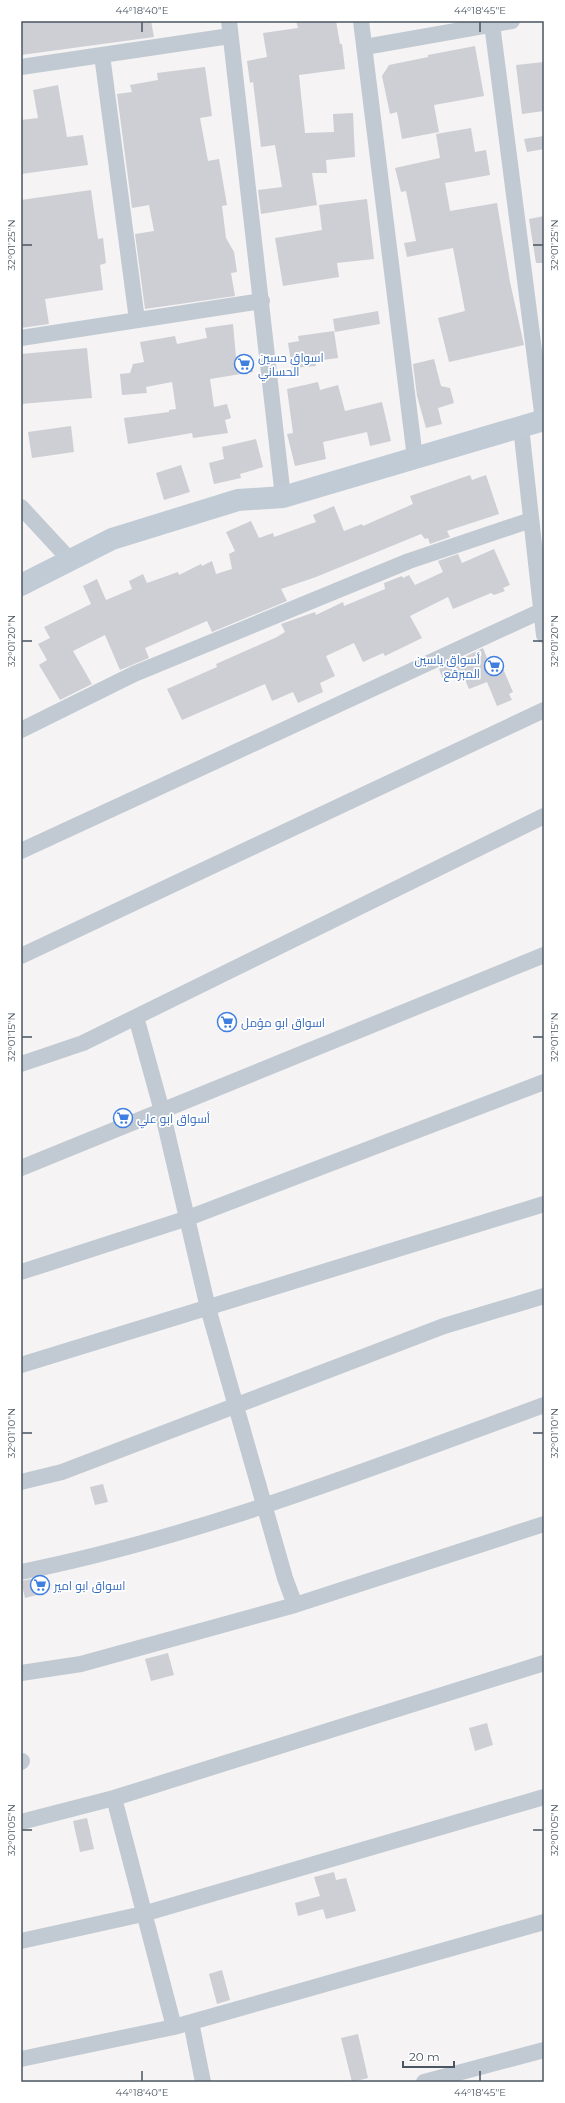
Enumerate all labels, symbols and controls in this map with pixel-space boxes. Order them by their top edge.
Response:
text: 44°18'40"E [116,4,169,17]
text: 44°18'45"E [454,4,506,17]
text: 32°01'25"N [5,219,18,271]
text: 32°01'25"N [548,219,561,271]
place label: اسواق حسين الحساني [258,350,324,382]
supermarket icon: اسواق حسين الحساني [233,353,255,375]
text: 32°01'20"N [5,615,18,667]
text: 32°01'20"N [548,615,561,667]
place label: أسواق ياسين المبرقع [415,652,480,682]
supermarket icon: أسواق ياسين المبرقع [483,655,505,677]
supermarket icon: اسواق ابو مؤمل [216,1011,238,1033]
text: 32°01'15"N [5,1012,18,1062]
text: 32°01'15"N [548,1012,561,1062]
place label: اسواق ابو مؤمل [241,1015,325,1030]
supermarket icon: أسواق ابو علي [112,1107,134,1129]
place label: أسواق ابو علي [137,1111,210,1129]
text: 32°01'10"N [5,1408,18,1458]
text: 32°01'10"N [548,1408,561,1458]
supermarket icon: اسواق ابو امير [29,1574,51,1596]
place label: اسواق ابو امير [53,1578,125,1593]
text: 32°01'05"N [5,1804,18,1856]
text: 32°01'05"N [548,1804,561,1856]
scale bar [403,2043,454,2069]
text: 20 m [409,2049,440,2064]
text: 44°18'40"E [116,2086,169,2099]
text: 44°18'45"E [454,2086,506,2099]

